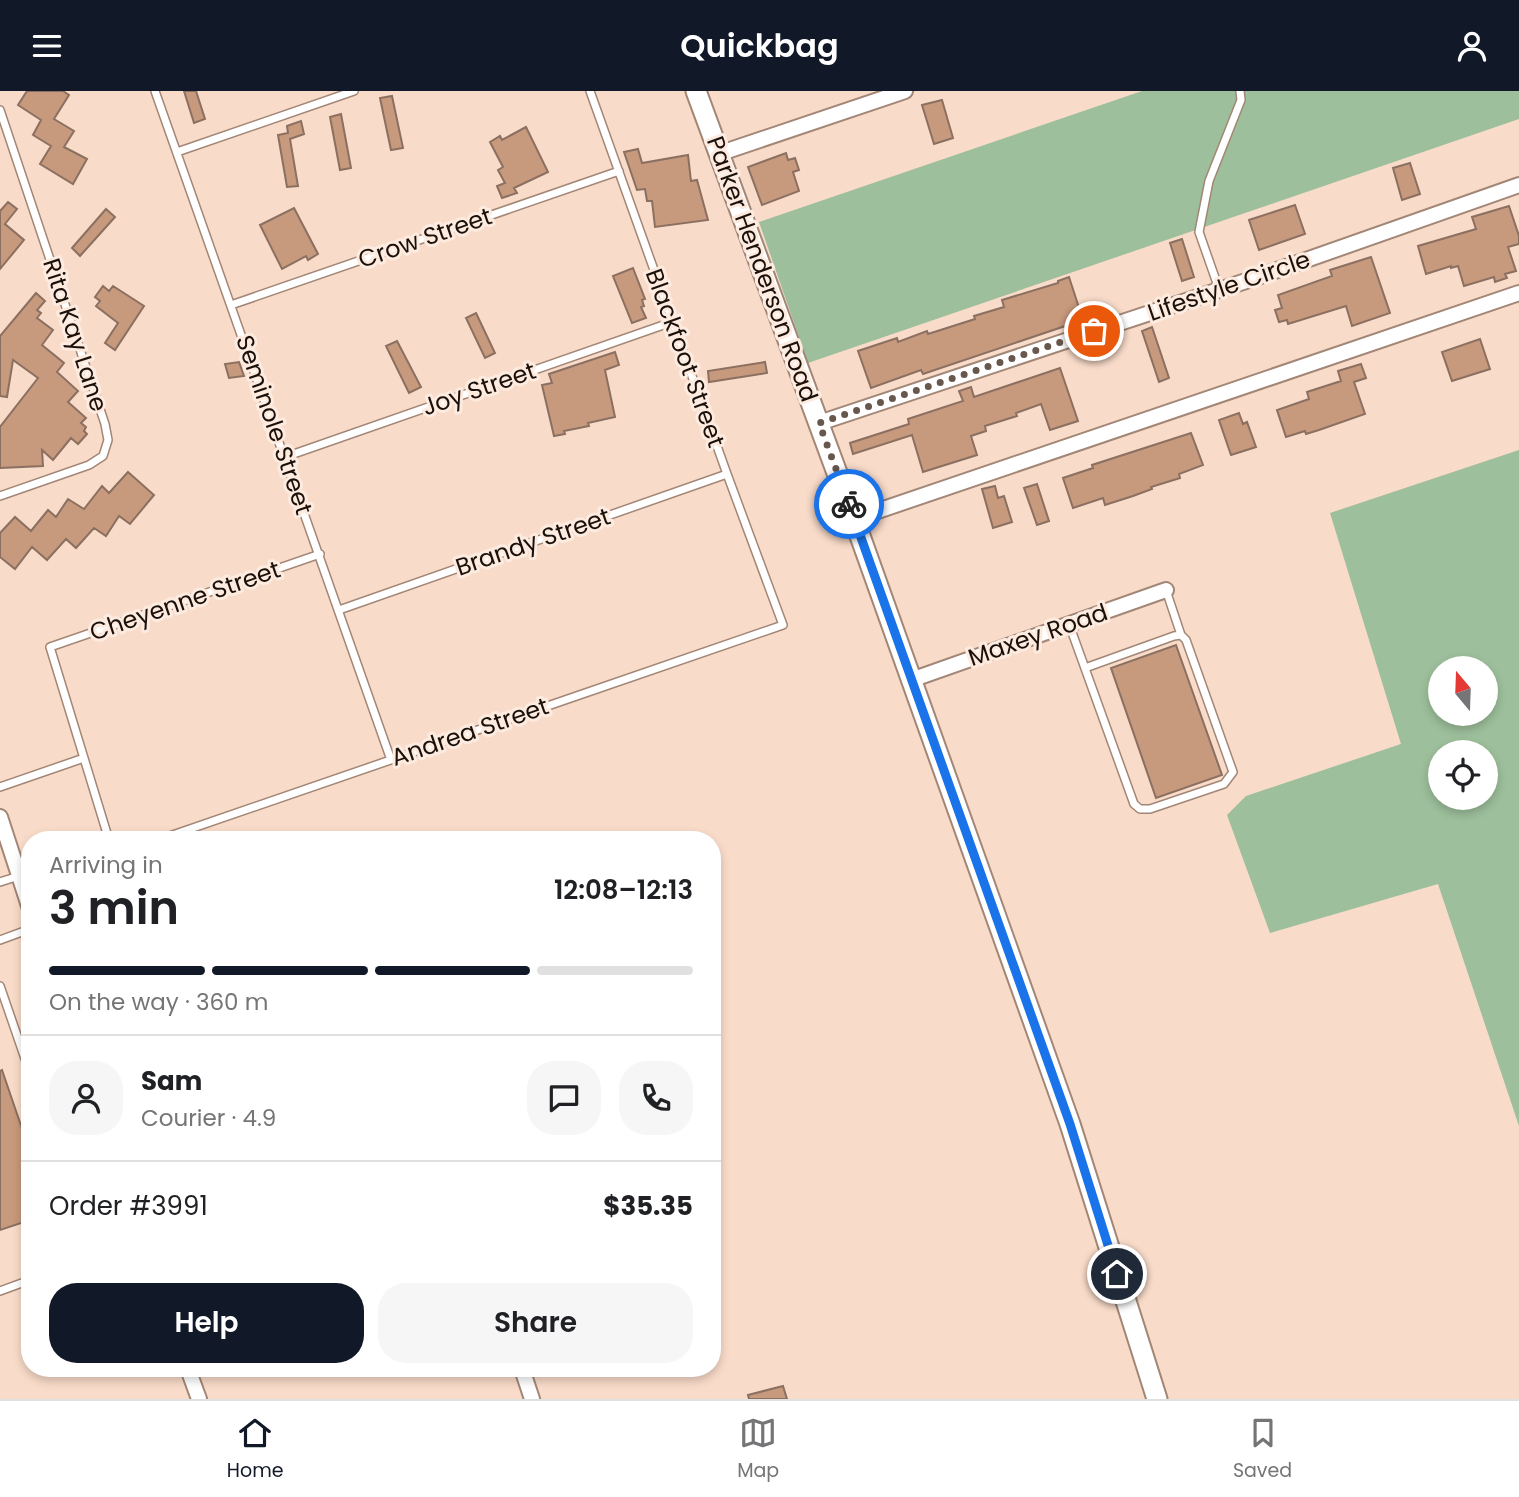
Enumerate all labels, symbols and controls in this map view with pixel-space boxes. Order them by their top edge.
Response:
text: Quickbag [680,23,839,68]
icon: menu [28,27,66,65]
icon: person [1453,27,1491,65]
street label: Parker Henderson Road [699,131,826,406]
street label: Crow Street [354,199,496,276]
street label: Lifestyle Circle [1143,242,1314,329]
street label: Rita Kay Lane [35,254,116,416]
street label: Blackfoot Street [638,264,733,452]
pin [1064,301,1124,361]
icon: bag [1075,312,1113,350]
street label: Seminole Street [228,331,321,519]
street label: Joy Street [418,354,540,423]
courier [814,469,884,539]
icon: bike [830,485,868,523]
street label: Brandy Street [451,500,615,583]
street label: Cheyenne Street [85,552,285,649]
street label: Maxey Road [964,595,1112,674]
north arrow [1428,656,1498,726]
map controls [1428,656,1498,810]
street label: Andrea Street [387,689,553,774]
button: locate [1428,740,1498,810]
text: Arriving in [49,849,163,881]
text: 12:08–12:13 [554,872,693,908]
text: 3 min [49,876,179,940]
text: On the way · 360 m [49,986,268,1018]
button: person [49,1061,123,1135]
button: chat [527,1061,601,1135]
button: phone [619,1061,693,1135]
text: Sam [141,1063,202,1099]
text: Courier · 4.9 [141,1102,276,1134]
text: Order #3991 [49,1188,208,1224]
text: $35.35 [603,1188,693,1224]
pin [1087,1244,1147,1304]
icon: home [1098,1255,1136,1293]
button: Help [49,1283,364,1363]
button: Share [378,1283,693,1363]
tab: Home [227,1414,284,1485]
tab: Map [737,1414,779,1485]
tab: Saved [1233,1414,1292,1485]

